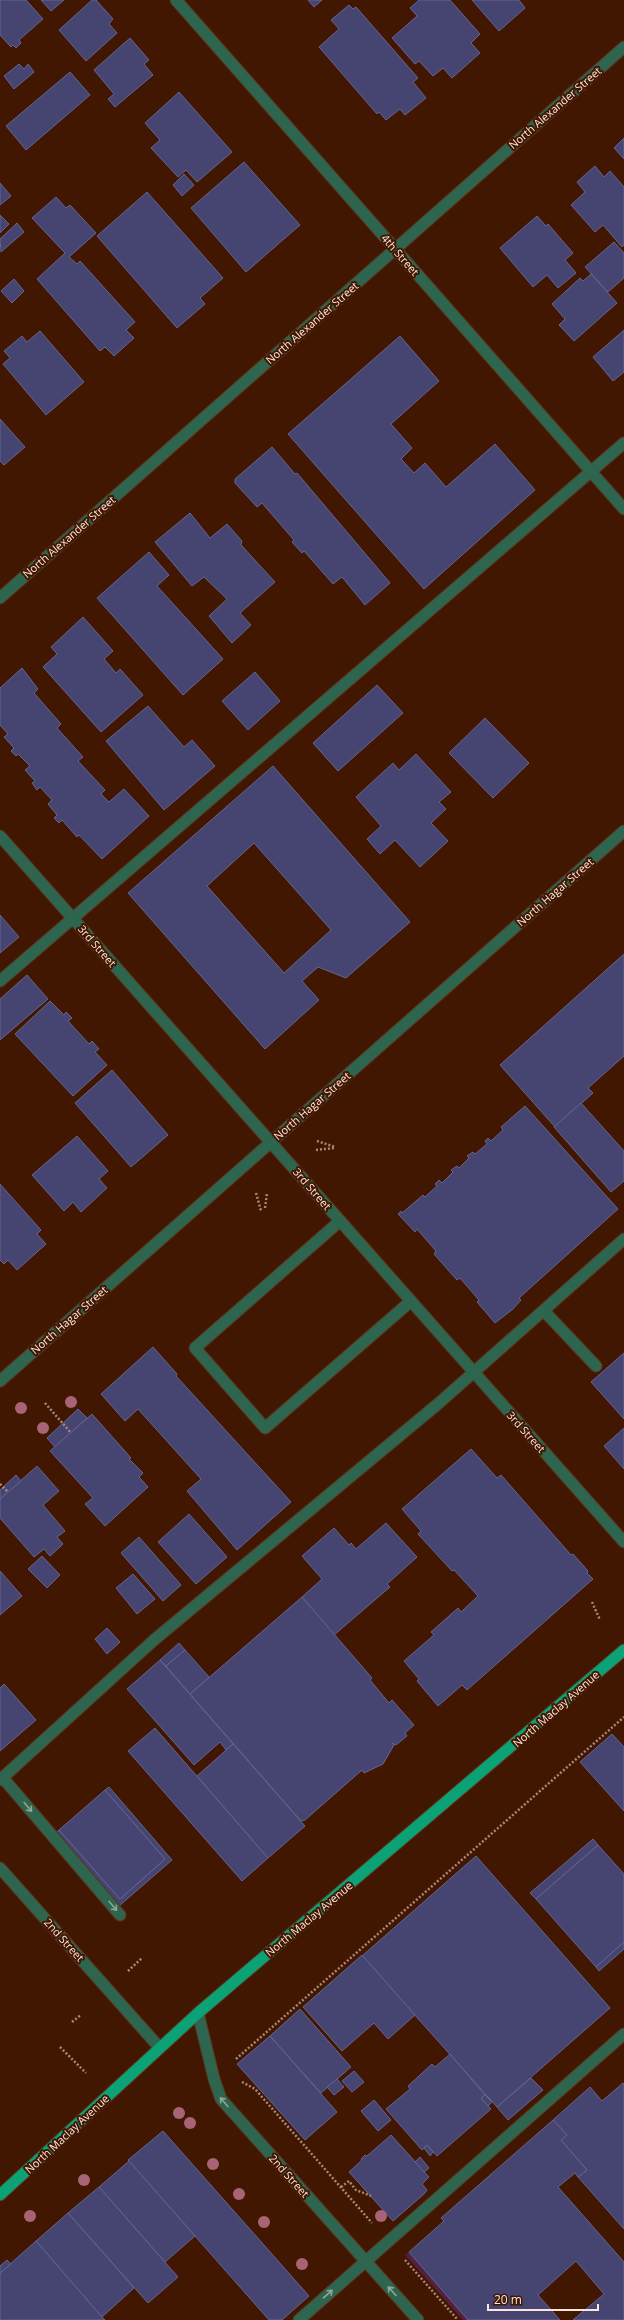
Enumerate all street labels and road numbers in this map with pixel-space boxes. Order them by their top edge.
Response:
street label: North Alexander Street [505,63,604,152]
street label: 4th Street [378,231,423,279]
street label: North Alexander Street [262,278,361,367]
street label: North Alexander Street [19,492,118,581]
street label: North Hagar Street [513,854,596,929]
street label: 3rd Street [75,921,120,970]
street label: North Hagar Street [270,1068,353,1143]
street label: 3rd Street [290,1164,335,1213]
street label: North Hagar Street [27,1282,110,1357]
street label: 3rd Street [504,1408,549,1456]
street label: North Maclay Avenue [509,1667,602,1750]
street label: North Maclay Avenue [262,1878,356,1960]
street label: 2nd Street [41,1915,88,1965]
street label: North Maclay Avenue [21,2091,112,2177]
street label: 2nd Street [266,2151,313,2201]

